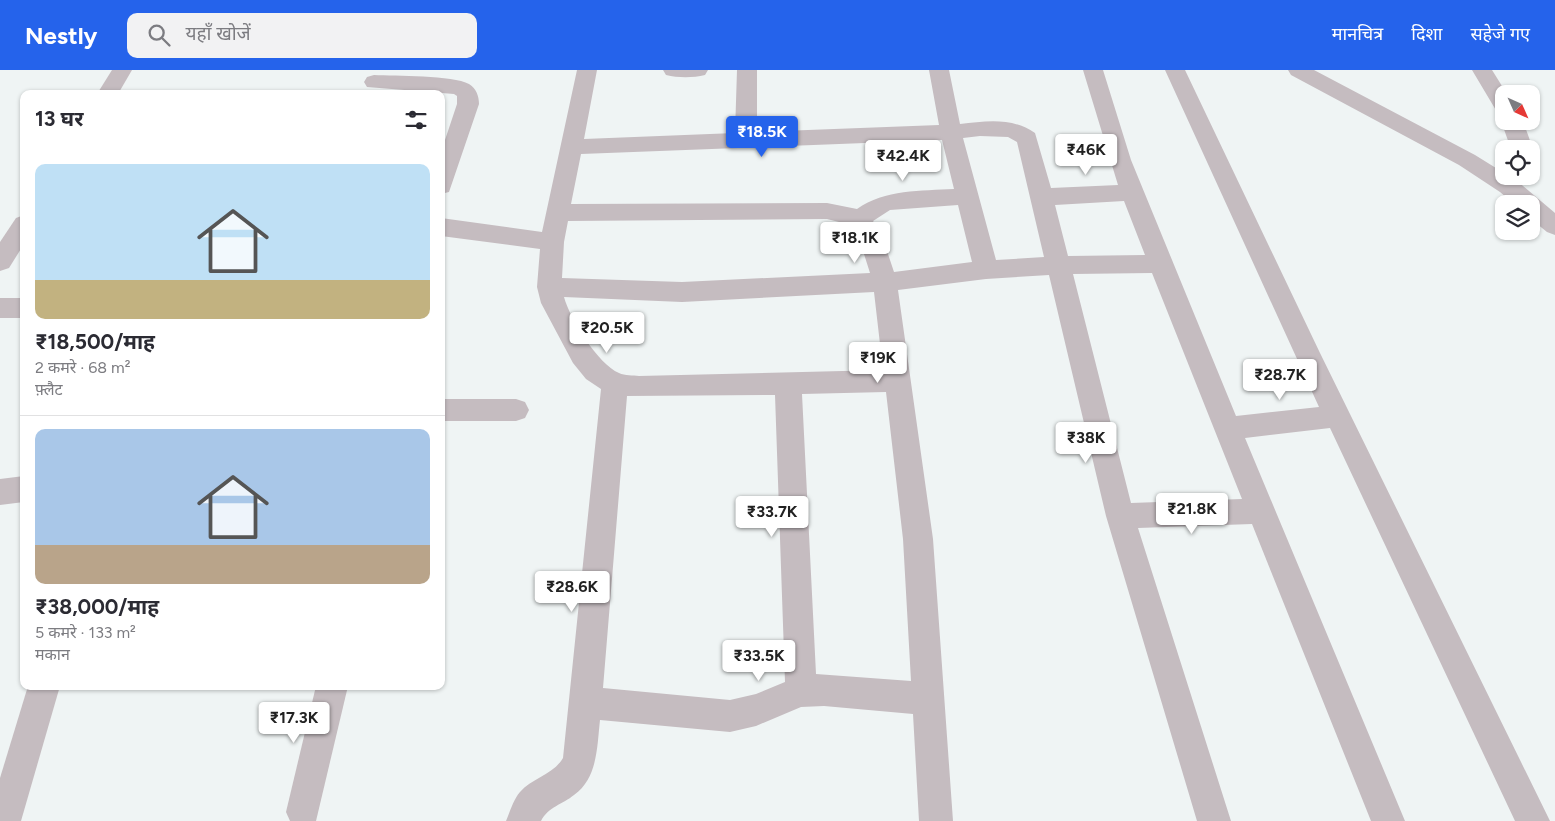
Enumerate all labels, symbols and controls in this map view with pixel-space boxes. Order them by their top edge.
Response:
search box [127,13,477,58]
text: Nestly [25,21,97,50]
icon: search [145,21,173,49]
text: यहाँ खोजें [185,22,251,45]
text: मानचित्र [1332,23,1383,45]
text: दिशा [1411,23,1442,45]
text: सहेजे गए [1470,23,1530,45]
north arrow [1495,85,1540,130]
map controls [1495,85,1540,240]
text: 13 घर [35,106,83,131]
icon: filters [402,106,430,134]
pin: ₹18.5K [721,116,803,158]
text: ₹18.5K [737,122,787,141]
pin: ₹46K [1056,134,1116,176]
pin: ₹42.4K [862,140,944,182]
text: ₹46K [1066,140,1106,159]
button: locate [1495,140,1540,185]
text: ₹42.4K [876,146,930,165]
button: layers [1495,195,1540,240]
icon: home [188,196,278,286]
pin: ₹18.1K [814,222,896,264]
text: ₹18.1K [831,228,879,247]
pin: ₹20.5K [566,312,648,354]
text: ₹20.5K [580,318,634,337]
text: ₹18,500/माह [35,329,155,354]
pin: ₹19K [848,342,908,384]
text: ₹19K [860,348,896,367]
text: 2 कमरे · 68 m² [35,358,131,377]
pin: ₹28.7K [1239,358,1321,401]
text: ₹28.7K [1254,365,1306,384]
text: फ़्लैट [35,380,63,399]
pin: ₹38K [1056,422,1116,464]
text: ₹38K [1067,428,1105,447]
icon: home [188,462,278,552]
pin: ₹21.8K [1151,492,1233,535]
pin: ₹33.7K [731,496,813,538]
text: ₹21.8K [1167,499,1217,518]
text: ₹33.7K [747,502,797,521]
pin: ₹28.6K [531,570,613,613]
text: ₹28.6K [546,577,598,596]
text: ₹38,000/माह [35,594,159,619]
text: 5 कमरे · 133 m² [35,623,136,642]
pin: ₹33.5K [718,640,800,682]
text: मकान [35,645,70,664]
text: ₹33.5K [733,646,785,665]
pin: ₹17.3K [253,702,335,744]
text: ₹17.3K [270,708,318,727]

